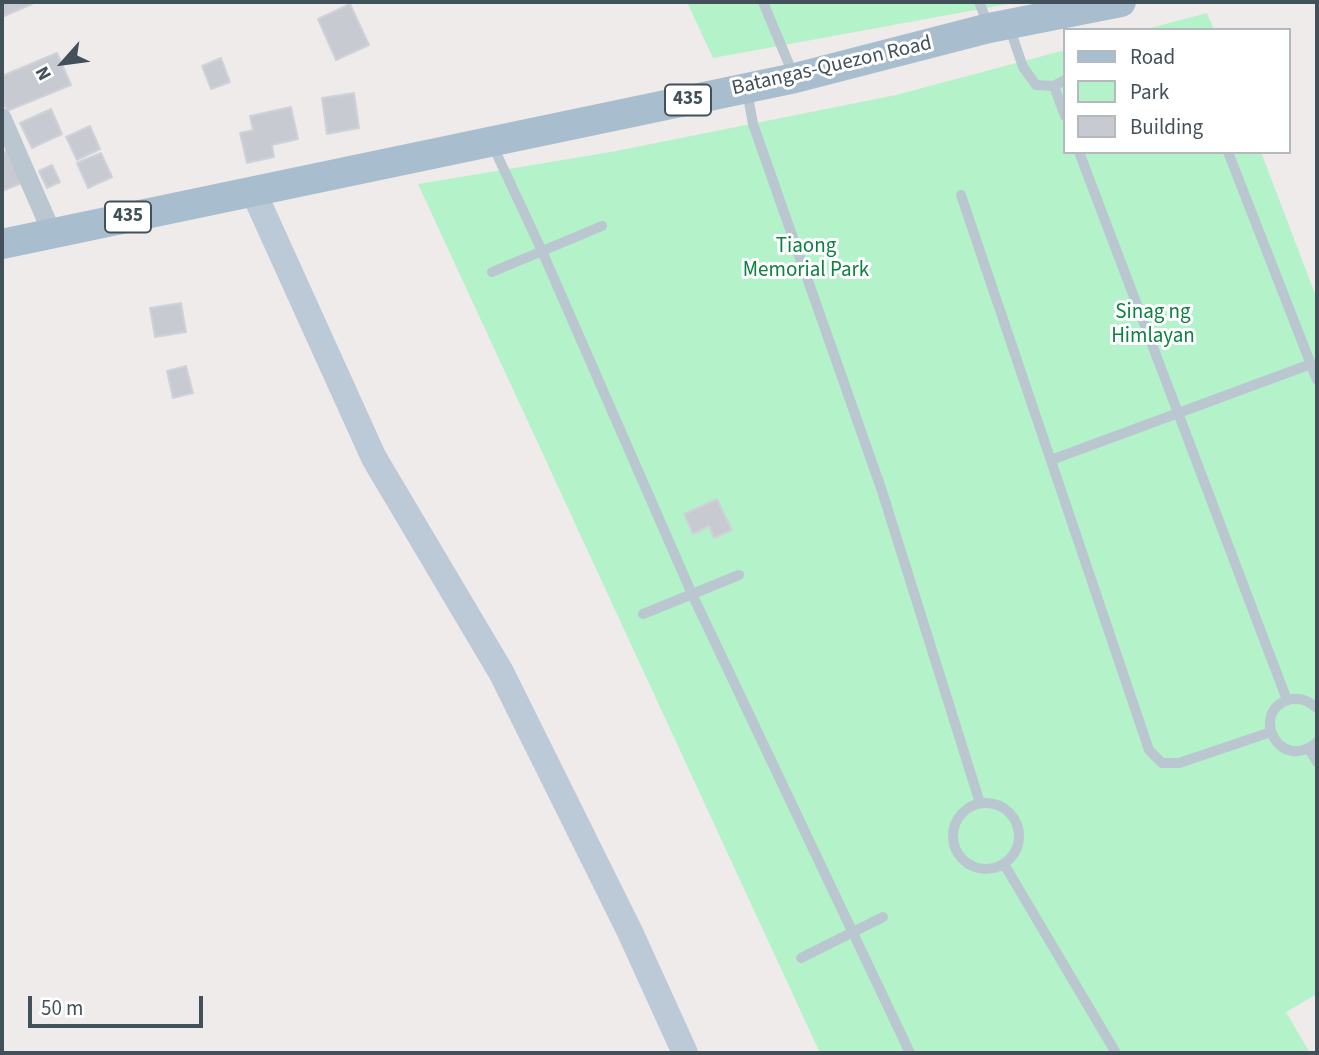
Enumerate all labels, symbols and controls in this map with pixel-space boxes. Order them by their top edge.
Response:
north arrow [28,28,98,98]
legend [1064,28,1291,154]
street label: Batangas-Quezon Road [730,32,934,102]
text: Road [1130,42,1175,72]
text: N [29,61,59,85]
text: Park [1130,77,1169,107]
road number: 435 [665,85,711,116]
text: Building [1130,112,1203,142]
road number: 435 [105,202,151,232]
park label: Tiaong Memorial Park [743,234,869,284]
park label: Sinag ng Himlayan [1111,300,1195,350]
scale bar [32,982,206,1026]
text: 50 m [41,993,83,1023]

